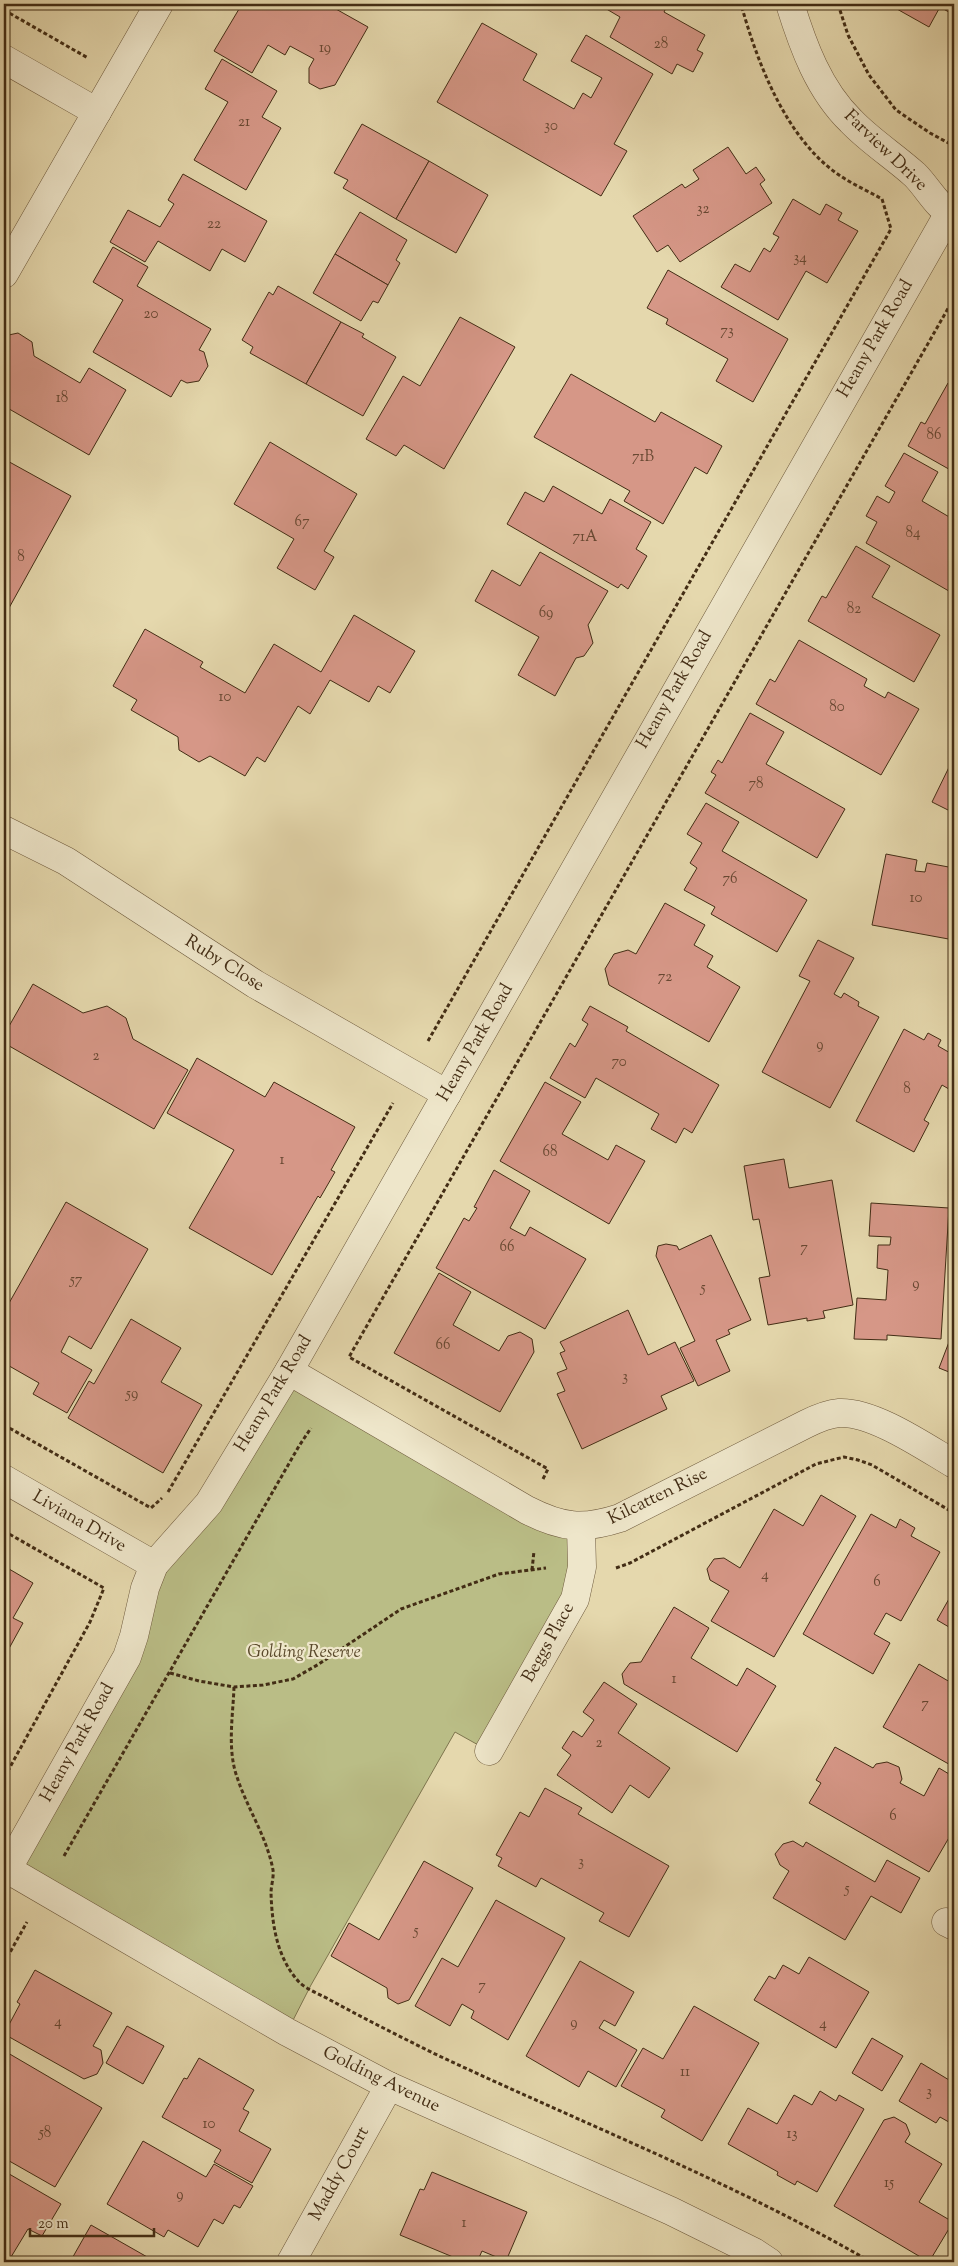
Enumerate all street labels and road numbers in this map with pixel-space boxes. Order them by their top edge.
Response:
street label: Farview Drive [837,104,933,198]
street label: Heany Park Road [832,275,920,403]
street label: Heany Park Road [631,626,719,754]
street label: Ruby Close [179,929,269,999]
street label: Heany Park Road [432,979,520,1107]
street label: Heany Park Road [229,1330,319,1458]
street label: Kilcatten Rise [604,1462,712,1532]
street label: Liviana Drive [27,1485,131,1559]
street label: Beggs Place [516,1598,582,1688]
street label: Heany Park Road [34,1679,122,1807]
street label: Golding Avenue [318,2040,444,2120]
street label: Maddy Court [303,2122,377,2226]

